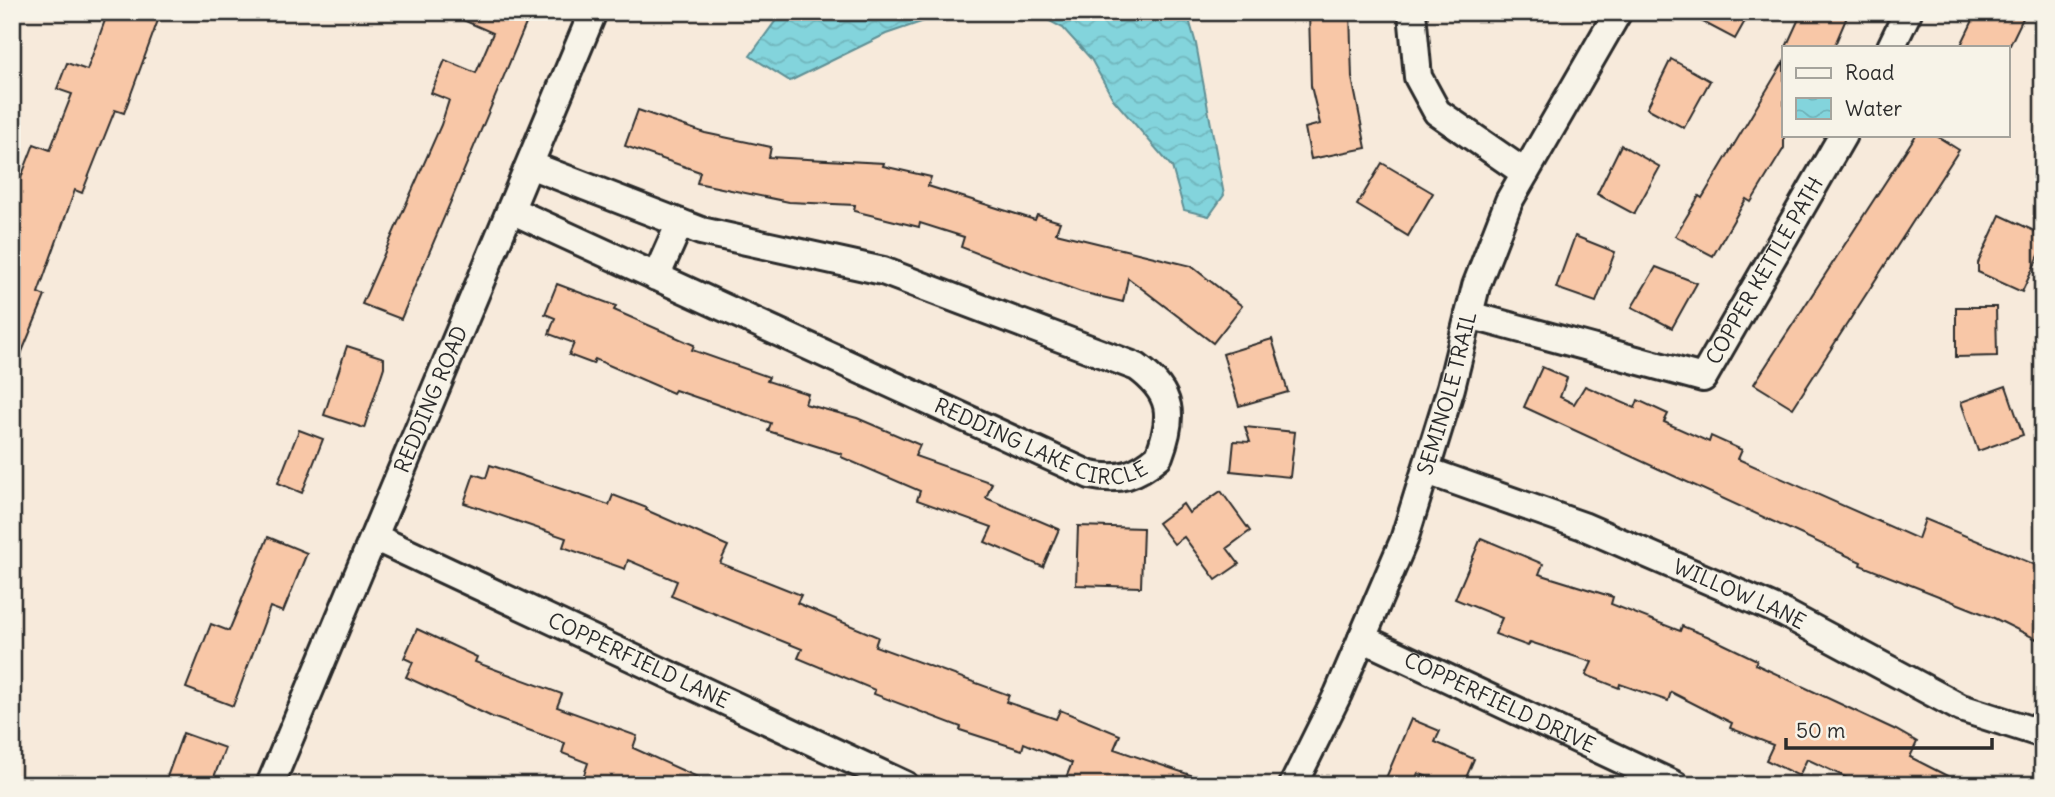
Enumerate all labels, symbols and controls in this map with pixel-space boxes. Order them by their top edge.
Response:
legend [1782,46,2010,136]
text: Road [1845,59,1894,86]
text: Water [1845,95,1903,122]
street label: COPPER KETTLE PATH [1700,172,1829,369]
street label: SEMINOLE TRAIL [1411,309,1482,478]
street label: REDDING ROAD [388,322,473,477]
street label: REDDING LAKE CIRCLE [930,392,1152,491]
street label: WILLOW LANE [1669,553,1811,635]
street label: COPPERFIELD LANE [544,606,734,714]
street label: COPPERFIELD DRIVE [1400,646,1600,759]
scale bar [1786,706,1992,750]
text: 50 m [1796,717,1845,744]

